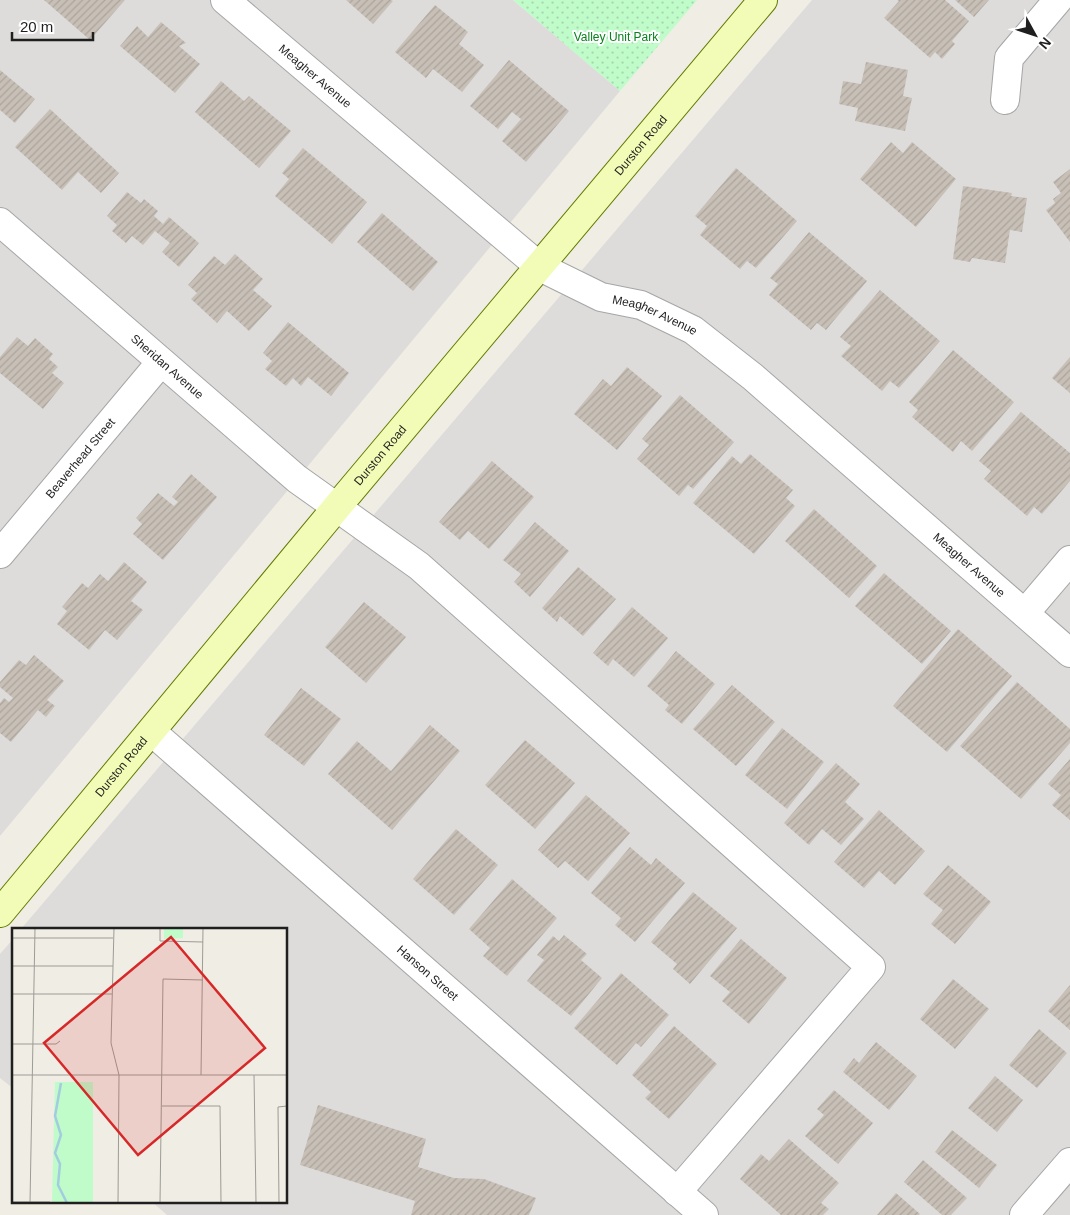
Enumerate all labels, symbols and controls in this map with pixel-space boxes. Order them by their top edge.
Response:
scale bar [12,10,94,42]
north arrow [1010,10,1060,60]
text: 20 m [20,18,53,35]
park label: Valley Unit Park [574,30,659,44]
text: N [1036,34,1054,52]
street label: Meagher Avenue [276,42,354,111]
street label: Durston Road [612,112,670,178]
street label: Meagher Avenue [611,292,701,338]
street label: Sheridan Avenue [128,331,206,402]
street label: Beaverhead Street [43,415,118,501]
street label: Durston Road [351,422,409,488]
street label: Meagher Avenue [930,530,1008,600]
street label: Durston Road [92,734,150,800]
inset map [12,928,288,1202]
street label: Hanson Street [394,942,461,1004]

